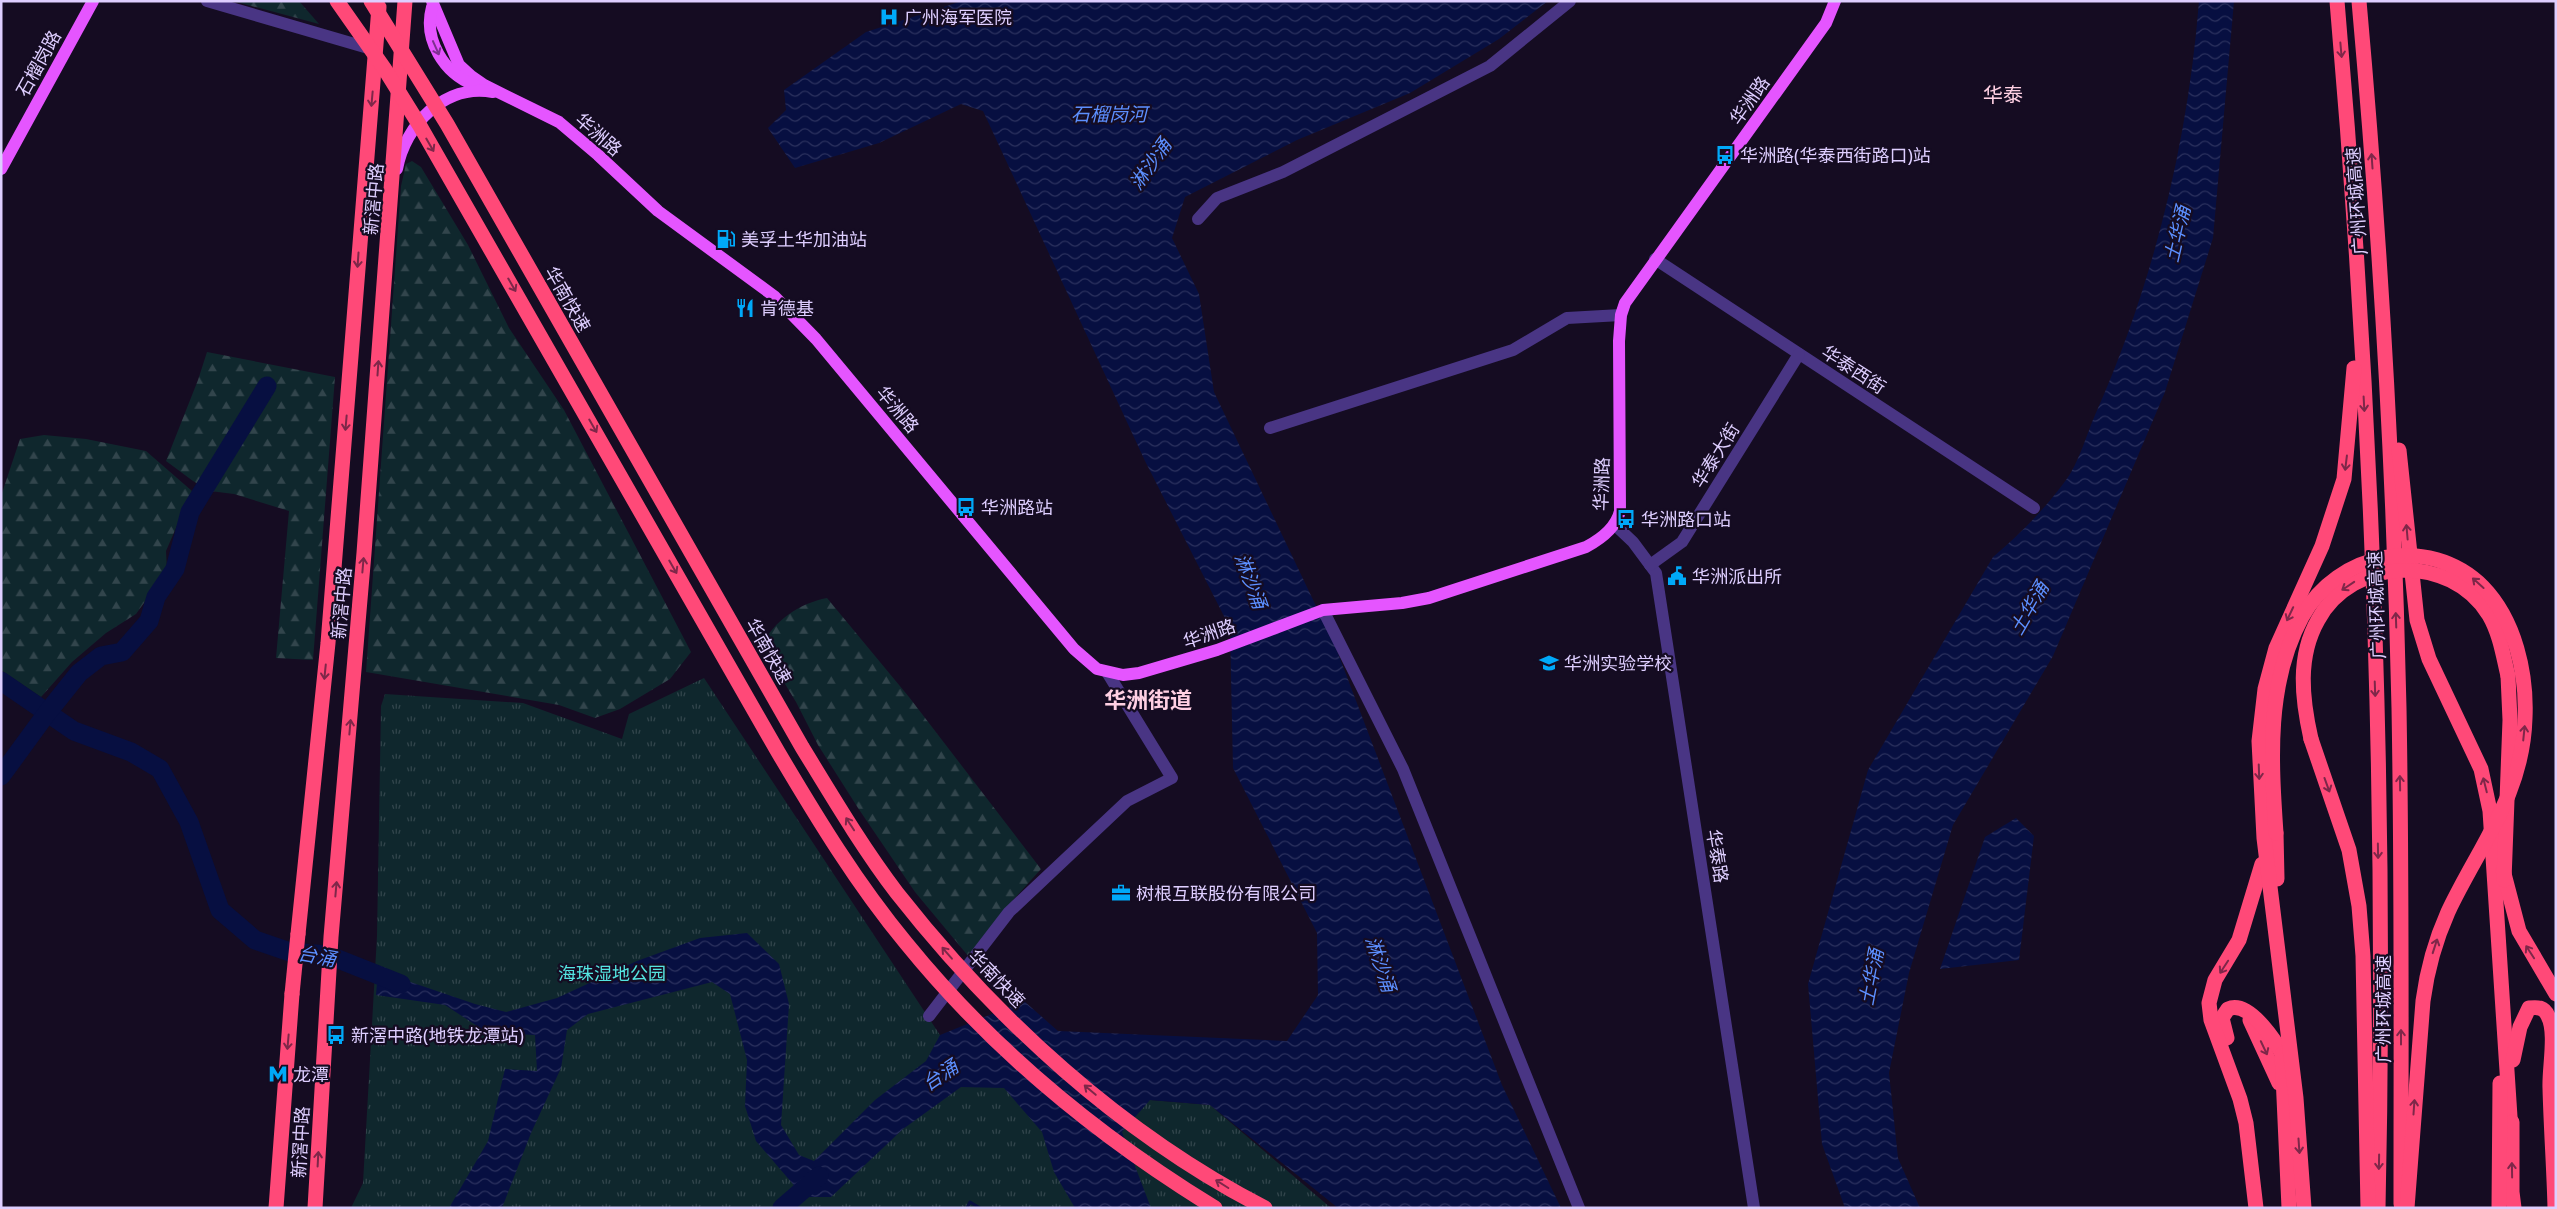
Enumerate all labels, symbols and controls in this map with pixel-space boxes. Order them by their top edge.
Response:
place label: 广州海军医院 [904,5,1012,29]
hospital icon: 广州海军医院 [878,6,900,28]
street label: 石榴岗路 [10,26,66,100]
one-way arrow [432,40,442,55]
one-way arrow [2337,42,2346,58]
street label: 华洲路 [1724,71,1774,129]
district label: 华泰 [1983,81,2023,108]
one-way arrow [367,90,376,106]
water label: 石榴岗河 [1071,101,1151,127]
street label: 华洲路 [571,107,627,161]
water label: 淋沙涌 [1123,132,1178,195]
one-way arrow [426,137,436,151]
place label: 华洲路(华泰西街路口)站 [1740,143,1931,167]
bus stop icon: 华洲路(华泰西街路口)站 [1714,144,1736,166]
street label: 广州环城高速 [2340,146,2372,256]
one-way arrow [2367,153,2377,169]
street label: 新滘中路 [358,162,388,236]
water label: 土华涌 [2158,201,2197,265]
place label: 美孚土华加油站 [741,227,867,251]
fuel station icon: 美孚土华加油站 [715,228,737,250]
one-way arrow [354,252,363,268]
street label: 华南快速 [540,262,596,336]
one-way arrow [507,278,517,292]
place label: 肯德基 [760,296,814,320]
restaurant icon: 肯德基 [734,297,756,319]
street label: 华泰西街 [1817,339,1891,399]
one-way arrow [374,360,383,376]
street label: 华洲路 [871,381,925,437]
one-way arrow [2360,396,2369,412]
one-way arrow [341,414,351,430]
one-way arrow [588,418,598,433]
street label: 华泰大街 [1686,418,1744,492]
one-way arrow [2341,454,2351,470]
street label: 华洲路 [1588,457,1614,511]
place label: 华洲路站 [981,495,1053,519]
bus stop icon: 华洲路站 [955,496,977,518]
place label: 华洲路口站 [1641,507,1731,531]
bus stop icon: 华洲路口站 [1615,508,1637,530]
one-way arrow [2402,525,2411,541]
water label: 淋沙涌 [1229,550,1274,614]
street label: 广州环城高速 [2362,551,2390,659]
one-way arrow [359,557,368,573]
one-way arrow [669,560,679,574]
place label: 华洲派出所 [1692,564,1782,588]
public building icon: 华洲派出所 [1666,565,1688,587]
street label: 新滘中路 [326,566,356,640]
water label: 土华涌 [2003,575,2056,639]
one-way arrow [2472,577,2485,589]
one-way arrow [2342,582,2356,592]
one-way arrow [2284,606,2294,621]
street label: 华洲路 [1180,613,1238,653]
one-way arrow [2391,613,2401,629]
street label: 华南快速 [741,614,797,688]
place label: 华洲实验学校 [1564,651,1672,675]
school or university icon: 华洲实验学校 [1538,652,1560,674]
one-way arrow [320,663,330,679]
one-way arrow [2371,681,2380,697]
district label: 华洲街道 [1104,684,1192,714]
one-way arrow [345,719,354,735]
one-way arrow [2519,726,2529,742]
one-way arrow [2254,764,2264,780]
one-way arrow [2395,775,2405,791]
one-way arrow [2323,777,2332,792]
one-way arrow [2480,778,2489,794]
one-way arrow [845,817,855,831]
street label: 华泰路 [1702,827,1734,885]
one-way arrow [2374,843,2383,859]
one-way arrow [331,881,340,897]
place label: 树根互联股份有限公司 [1136,881,1316,905]
office icon: 树根互联股份有限公司 [1110,882,1132,904]
water label: 淋沙涌 [1360,933,1403,997]
one-way arrow [2431,939,2440,954]
water label: 台涌 [296,940,340,972]
street label: 华南快速 [963,944,1031,1012]
water label: 土华涌 [1853,945,1890,1007]
one-way arrow [2525,946,2535,960]
one-way arrow [942,947,953,960]
street label: 广州环城高速 [2371,955,2395,1063]
one-way arrow [2219,959,2229,973]
park label: 海珠湿地公园 [558,961,666,985]
place label: 新滘中路(地铁龙潭站) [351,1023,524,1047]
bus stop icon: 新滘中路(地铁龙潭站) [325,1024,347,1046]
one-way arrow [2396,1029,2406,1045]
one-way arrow [283,1034,293,1050]
one-way arrow [2260,1040,2269,1055]
water label: 台涌 [917,1052,965,1096]
place label: 龙潭 [293,1062,329,1086]
metro station icon: 龙潭 [267,1063,289,1085]
one-way arrow [1083,1085,1096,1096]
one-way arrow [2410,1099,2419,1115]
street label: 新滘中路 [286,1105,314,1179]
one-way arrow [2295,1138,2304,1154]
one-way arrow [313,1151,322,1167]
one-way arrow [2374,1153,2384,1169]
one-way arrow [2507,1162,2517,1178]
one-way arrow [1216,1178,1230,1188]

